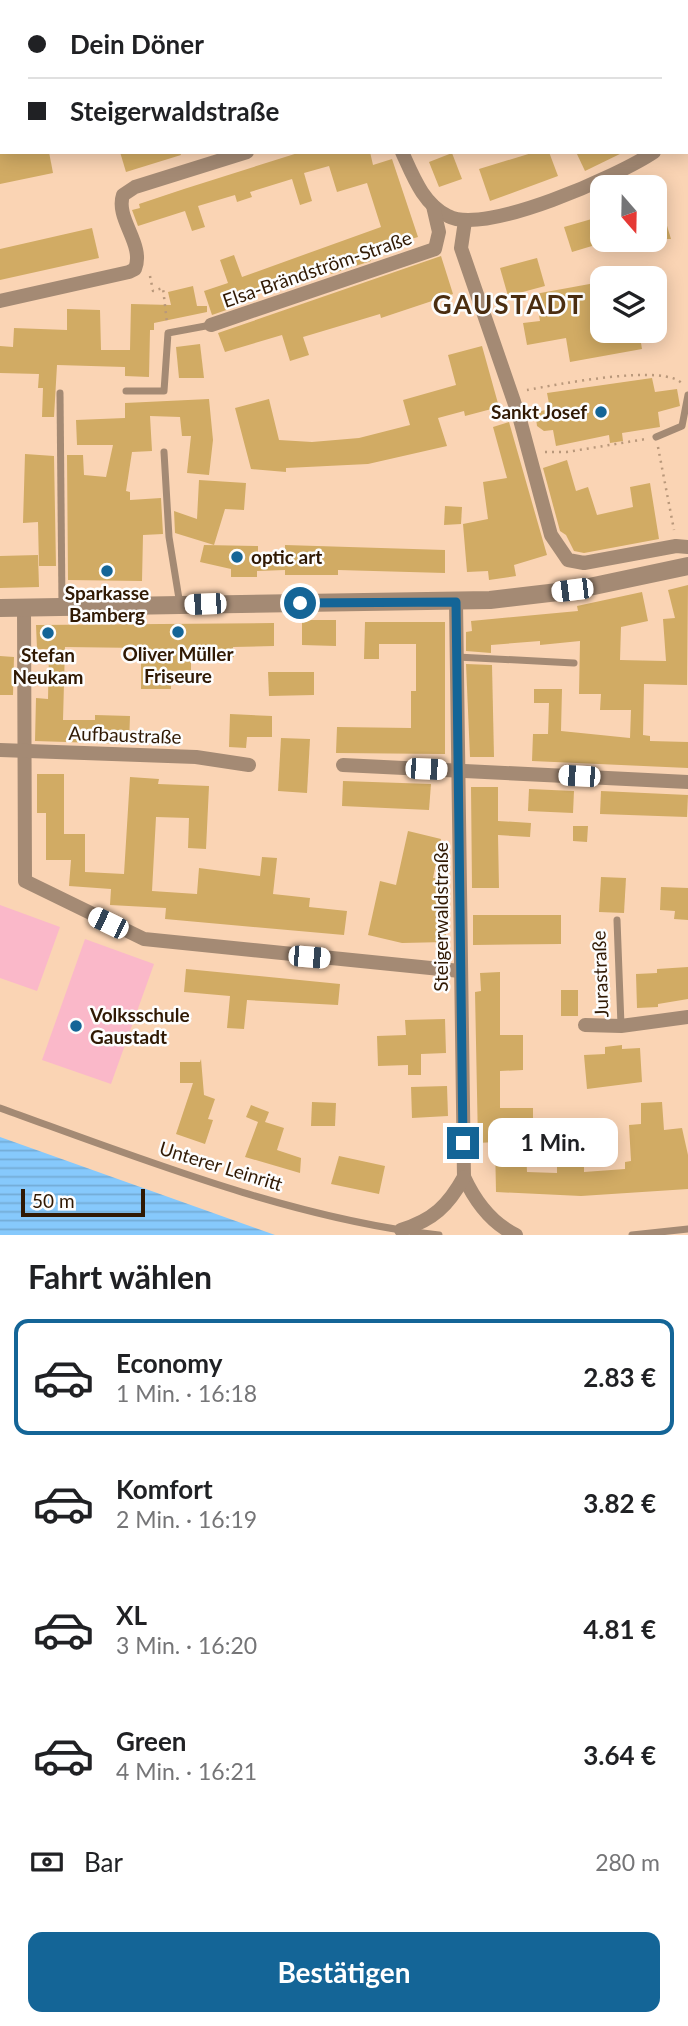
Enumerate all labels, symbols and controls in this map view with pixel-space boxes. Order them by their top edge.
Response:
text: Dein Döner [70,28,204,60]
text: Steigerwaldstraße [70,95,279,127]
north arrow [590,175,667,252]
map controls [590,175,667,343]
street label: Elsa-Brändström-Straße [219,225,414,312]
button: layers [590,266,667,343]
district label: GAUSTADT [433,288,585,320]
place label: Sankt Josef [491,400,587,423]
marker: Sankt Josef [593,404,609,420]
place label: optic art [251,545,322,568]
marker: optic art [229,549,245,565]
marker: Sparkasse Bamberg [99,563,115,579]
car [550,577,595,603]
place label: Sparkasse Bamberg [65,581,149,626]
route start [284,587,316,619]
car [184,593,227,615]
marker: Oliver Müller Friseure [170,624,186,640]
marker: Stefan Neukam [40,625,56,641]
place label: Oliver Müller Friseure [122,642,234,687]
place label: Stefan Neukam [13,643,83,688]
street label: Aufbaustraße [68,721,182,748]
car [405,758,448,780]
car [558,764,601,788]
street label: Steigerwaldstraße [429,842,452,992]
car [85,904,132,942]
street label: Jurastraße [586,930,613,1018]
car [288,945,331,969]
place label: Volksschule Gaustadt [89,1003,190,1048]
marker: Volksschule Gaustadt [68,1018,84,1034]
callout: 1 Min. [488,1118,617,1168]
route end [447,1127,479,1159]
text: 1 Min. [521,1128,585,1156]
street label: Unterer Leinritt [157,1136,286,1195]
scale bar [21,1186,145,1218]
text: 50 m [32,1189,75,1212]
text: Fahrt wählen [28,1257,212,1296]
icon: car [32,1346,95,1409]
text: Economy [116,1347,222,1379]
text: 2.83 € [583,1361,656,1393]
text: 1 Min. · 16:18 [116,1379,257,1407]
icon: car [32,1472,95,1535]
text: Komfort [116,1473,213,1505]
text: 3.82 € [583,1487,656,1519]
text: 2 Min. · 16:19 [116,1505,257,1533]
icon: car [32,1598,95,1661]
text: XL [116,1599,147,1631]
text: 4.81 € [583,1613,656,1645]
text: 3 Min. · 16:20 [116,1631,257,1659]
icon: car [32,1724,95,1787]
text: Green [116,1725,186,1757]
text: 3.64 € [583,1739,656,1771]
text: 4 Min. · 16:21 [116,1757,257,1785]
icon: cash [28,1843,66,1881]
text: Bar [84,1846,123,1878]
text: 280 m [595,1848,660,1876]
button: Bestätigen [28,1932,660,2012]

